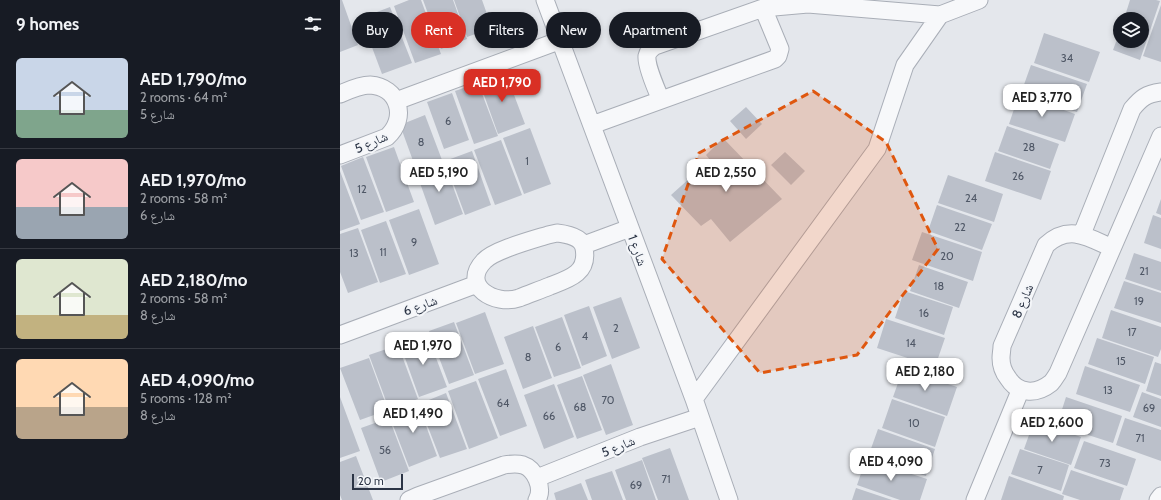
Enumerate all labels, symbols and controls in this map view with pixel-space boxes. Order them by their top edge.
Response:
chip: Buy [352,12,403,48]
chip: Rent [411,12,466,48]
chip: Filters [474,12,538,48]
chip: New [546,12,601,48]
chip: Apartment [609,12,701,48]
map controls [1113,12,1149,48]
button: layers [1113,12,1149,48]
icon: filters [302,13,324,35]
text: 9 homes [16,14,79,34]
house number: 34 [1061,51,1074,65]
text: AED 1,790/mo [140,69,247,89]
pin: AED 1,790 [456,69,548,103]
icon: home [48,74,96,122]
text: AED 1,790 [473,74,531,90]
pin: AED 3,770 [996,84,1088,118]
text: 2 rooms · 64 m² [140,89,227,105]
text: AED 3,770 [1012,89,1072,105]
text: شارع 5 [140,106,175,122]
house number: 6 [445,114,451,128]
street label: شارع 5 [352,128,391,158]
house number: 8 [418,135,424,149]
house number: 28 [1023,140,1035,154]
house number: 1 [525,154,529,168]
pin: AED 5,190 [393,159,485,193]
pin: AED 2,550 [680,159,772,193]
text: AED 5,190 [410,164,468,180]
text: AED 2,550 [696,164,756,180]
house number: 26 [1012,169,1024,183]
text: AED 1,970/mo [140,170,246,190]
icon: home [48,175,96,223]
house number: 12 [357,182,367,196]
text: 2 rooms · 58 m² [140,190,227,206]
house number: 24 [965,191,978,205]
text: شارع 6 [140,207,175,223]
house number: 22 [954,220,966,234]
street label: شارع 1 [623,232,651,268]
house number: 9 [411,235,417,249]
house number: 11 [379,245,387,259]
house number: 13 [349,246,359,260]
house number: 20 [940,249,954,263]
house number: 21 [1139,264,1149,278]
text: AED 2,180/mo [140,270,247,290]
icon: home [48,275,96,323]
house number: 18 [934,279,944,293]
street label: شارع 8 [1008,282,1038,321]
text: 2 rooms · 58 m² [140,290,227,306]
street label: شارع 6 [401,291,440,320]
house number: 19 [1134,294,1144,308]
house number: 16 [919,306,929,320]
text: شارع 8 [140,307,176,323]
house number: 2 [613,321,619,335]
house number: 17 [1127,325,1137,339]
house number: 4 [582,329,589,343]
pin: AED 1,970 [377,332,469,366]
house number: 14 [906,336,917,350]
text: AED 1,970 [394,337,452,353]
house number: 6 [555,340,561,354]
house number: 8 [525,350,531,364]
house number: 15 [1116,354,1126,368]
pin: AED 2,180 [879,358,971,392]
text: AED 2,180 [895,363,955,379]
text: AED 4,090/mo [140,370,254,390]
icon: home [48,375,96,423]
house number: 13 [1103,383,1113,397]
text: 5 rooms · 128 m² [140,390,232,406]
house number: 70 [601,393,615,407]
house number: 64 [497,396,510,410]
pin: AED 1,490 [367,400,459,434]
house number: 68 [574,400,586,414]
house number: 69 [1143,401,1155,415]
text: AED 1,490 [383,405,443,421]
text: شارع 8 [140,407,176,423]
house number: 66 [543,409,555,423]
pin: AED 2,600 [1006,409,1098,443]
text: AED 2,600 [1020,414,1084,430]
house number: 10 [908,416,920,430]
house number: 71 [1135,431,1145,445]
street label: شارع 5 [599,432,638,462]
house number: 56 [379,443,391,457]
pin: AED 4,090 [845,448,937,482]
text: AED 4,090 [859,453,923,469]
house number: 73 [1099,456,1111,470]
house number: 7 [1037,463,1043,477]
scale bar [352,472,403,491]
house number: 71 [661,472,671,486]
text: 20 m [358,474,384,488]
house number: 69 [630,478,642,492]

